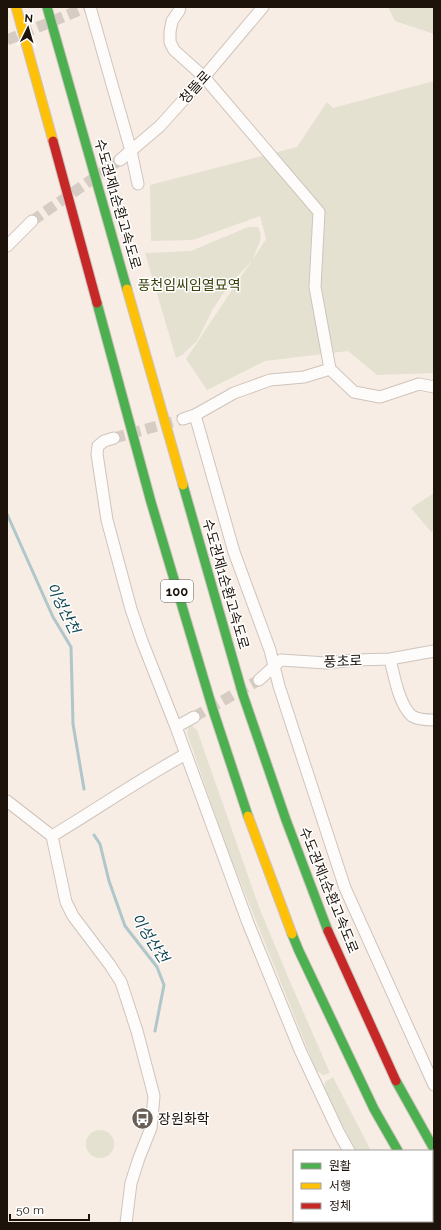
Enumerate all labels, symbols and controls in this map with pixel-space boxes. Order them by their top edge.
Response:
north arrow [8,8,48,48]
text: N [24,12,34,25]
street label: 청뜰로 [176,67,214,107]
street label: 수도권제1순환고속도로 [92,137,144,271]
park label: 풍천임씨임열묘역 [137,277,241,293]
street label: 수도권제1순환고속도로 [200,517,252,651]
water label: 이성산천 [42,579,85,639]
road number: 100 [161,580,193,602]
street label: 풍초로 [323,652,363,670]
street label: 수도권제1순환고속도로 [296,825,362,956]
water label: 이성산천 [127,910,174,968]
bus stop icon: 장원화학 [130,1106,156,1132]
place label: 장원화학 [158,1111,210,1127]
legend [293,1150,433,1222]
text: 원활 [329,1159,351,1173]
text: 서행 [329,1179,351,1193]
scale bar [10,1196,89,1222]
text: 정체 [329,1199,351,1213]
text: 50 m [16,1203,44,1217]

